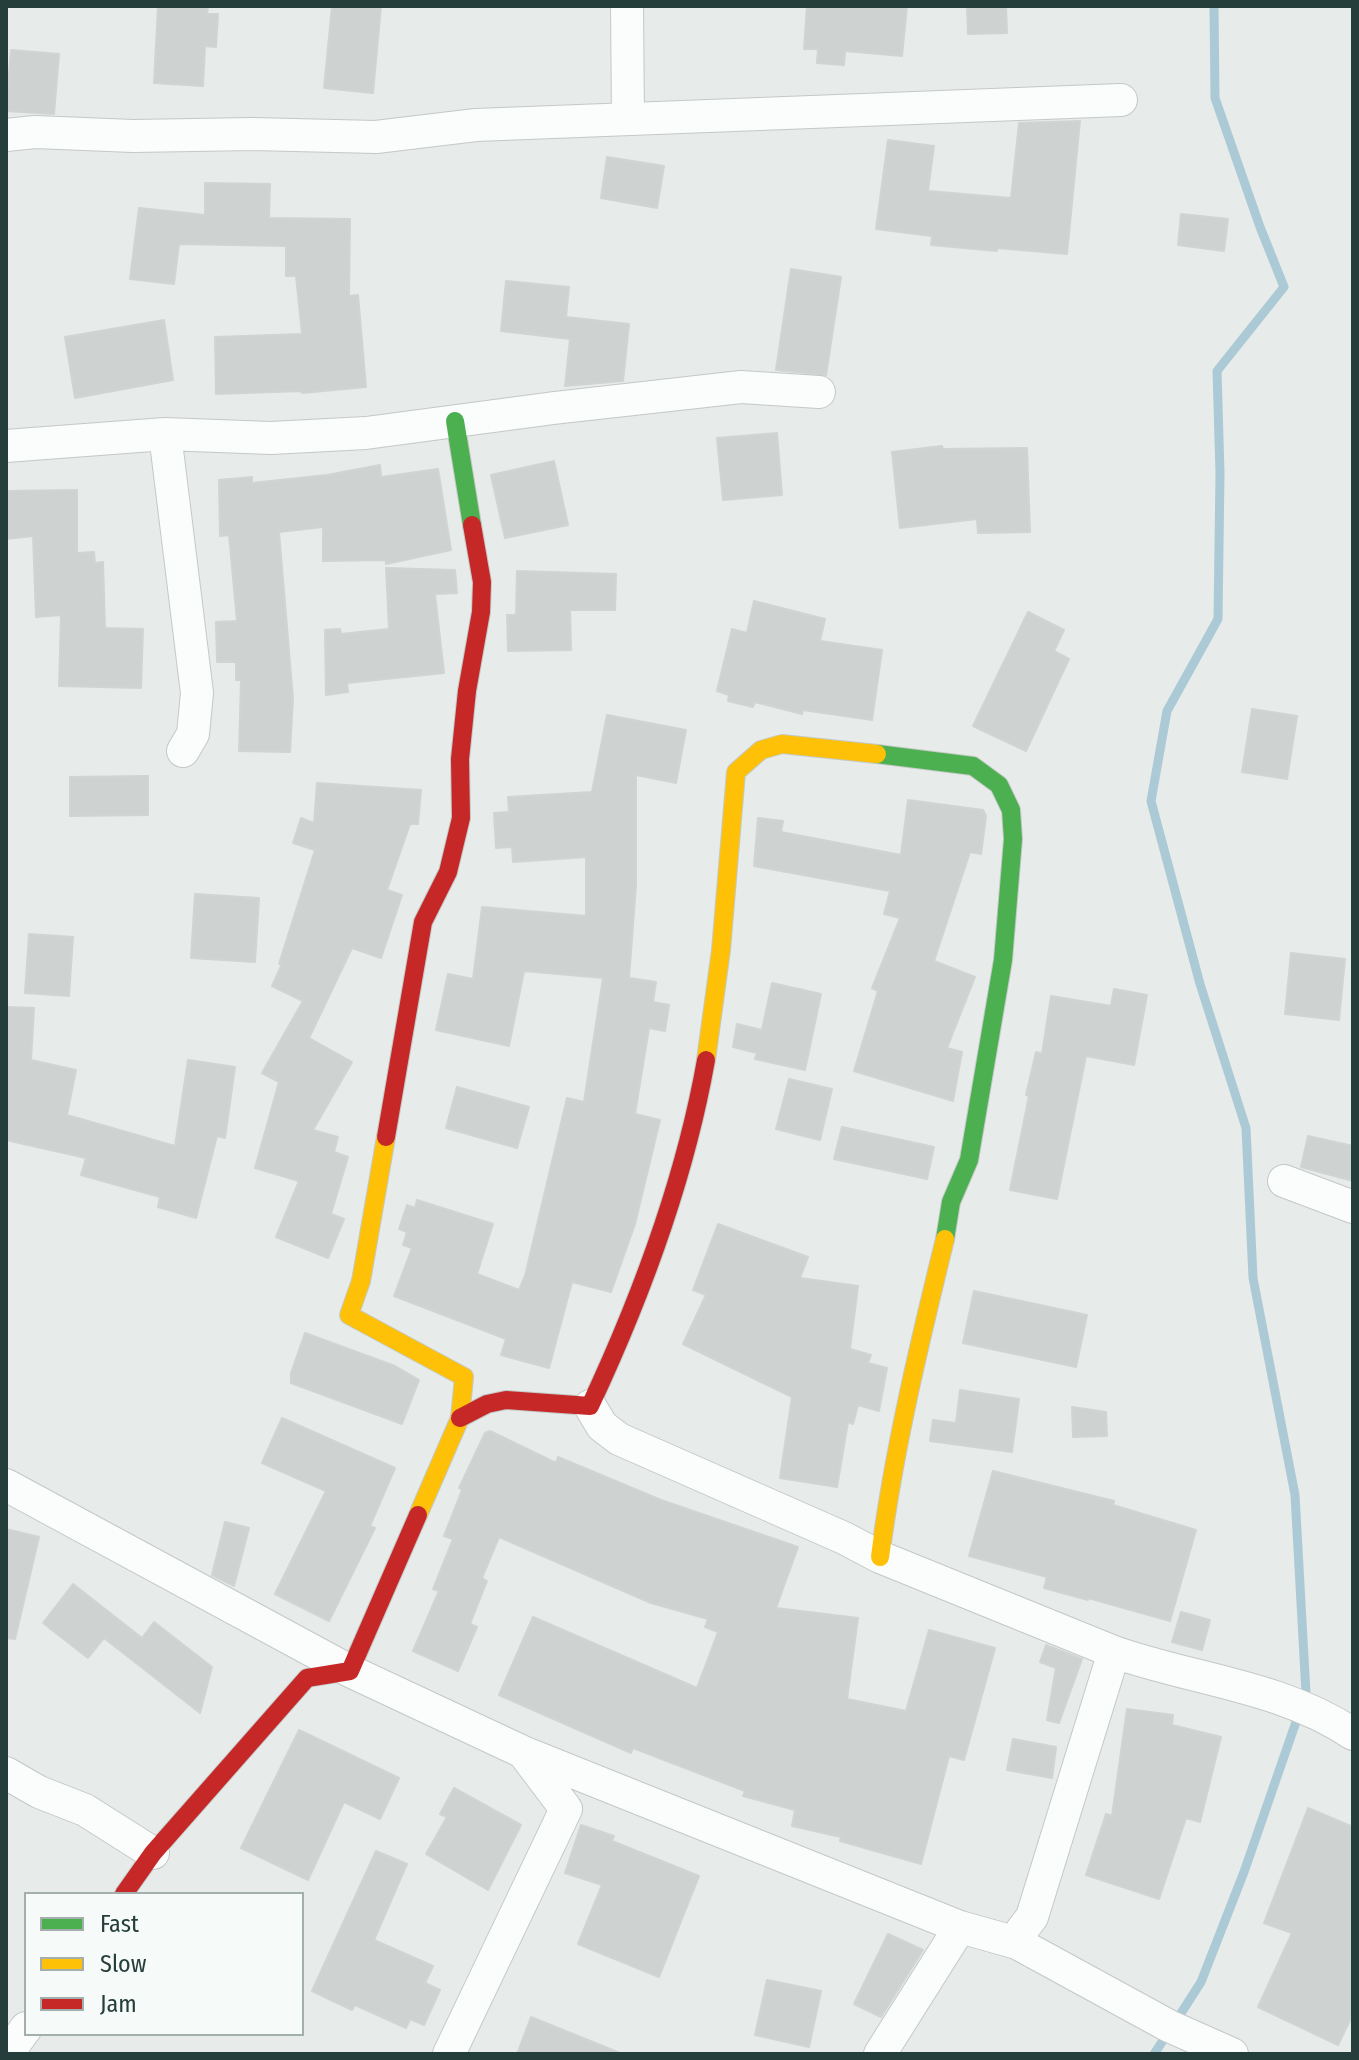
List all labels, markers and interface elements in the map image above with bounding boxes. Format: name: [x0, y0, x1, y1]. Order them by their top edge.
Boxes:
legend: [24, 1892, 304, 2036]
text: Fast: [100, 1910, 139, 1938]
text: Slow: [100, 1950, 146, 1978]
text: Jam: [100, 1990, 137, 2018]

